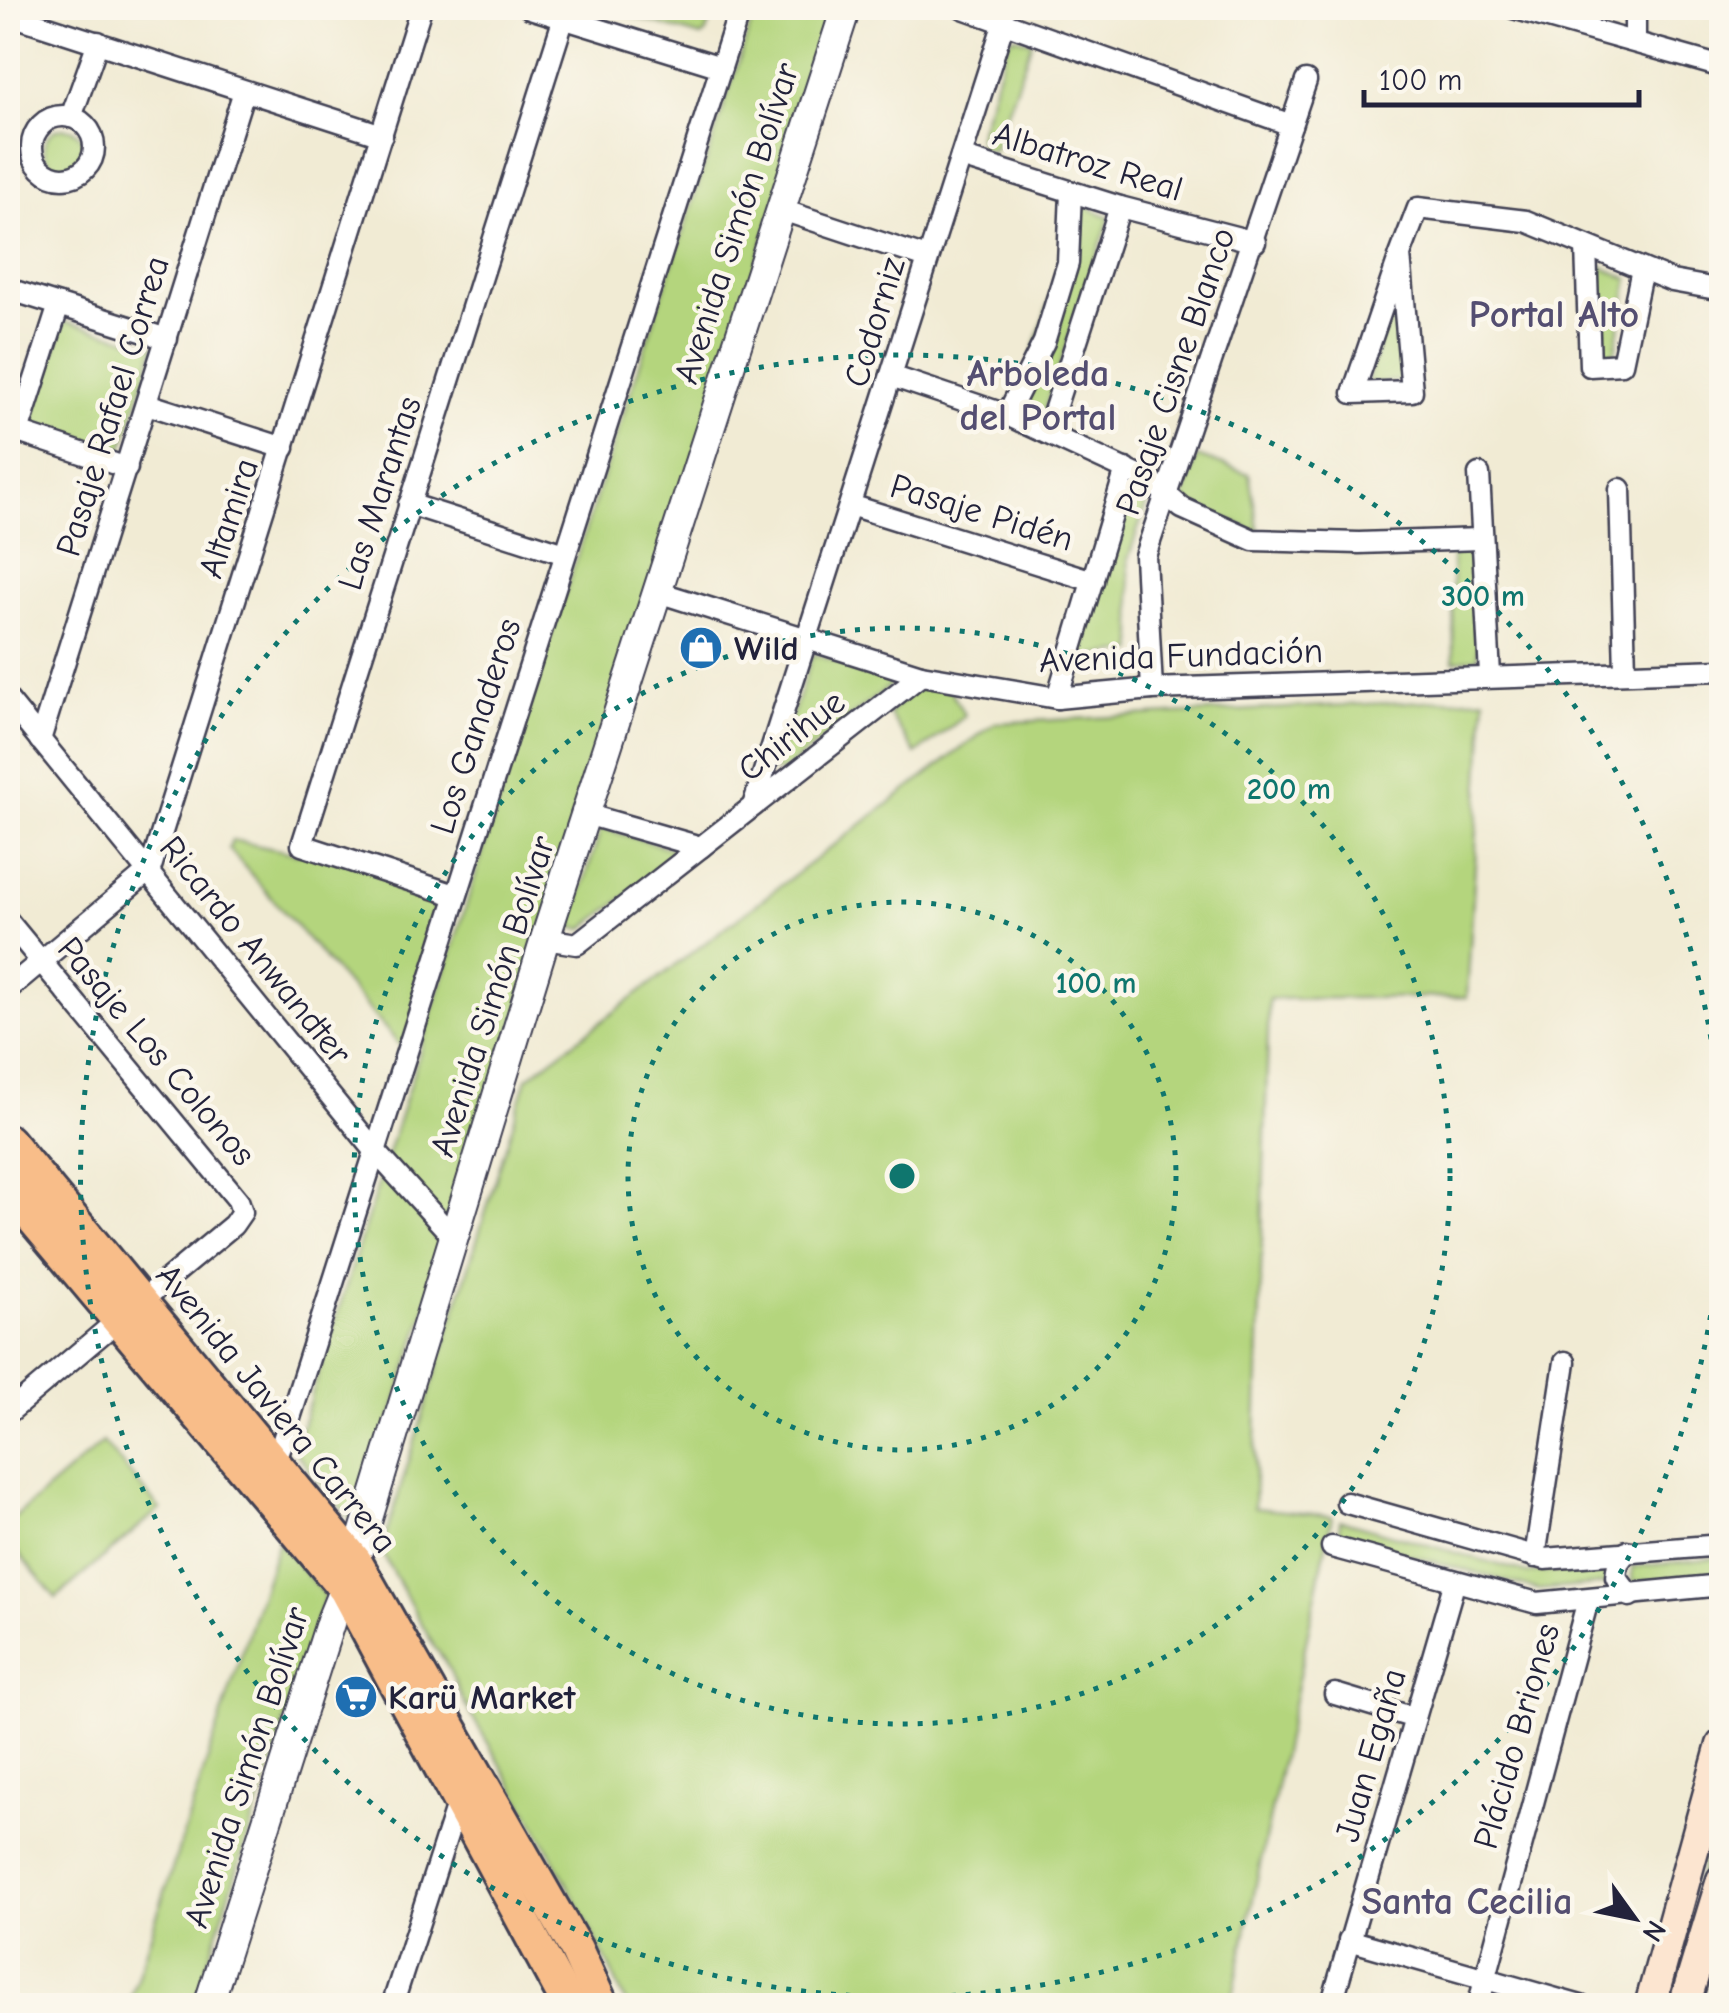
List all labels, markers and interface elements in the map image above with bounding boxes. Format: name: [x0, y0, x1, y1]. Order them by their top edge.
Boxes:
scale bar: [1364, 45, 1639, 107]
street label: Avenida Simón Bolívar: [665, 57, 808, 389]
text: 100 m: [1379, 63, 1462, 98]
street label: Albatroz Real: [988, 113, 1188, 210]
street label: Pasaje Cisne Blanco: [1107, 222, 1244, 520]
street label: Pasaje Rafael Correa: [47, 251, 178, 561]
street label: Codorniz: [835, 252, 914, 392]
district label: Portal Alto: [1469, 293, 1639, 337]
district label: Arboleda del Portal: [960, 352, 1116, 440]
street label: Las Marantas: [329, 391, 430, 595]
street label: Altamira: [190, 453, 267, 583]
street label: Pasaje Pidén: [885, 465, 1078, 560]
text: 300 m: [1441, 579, 1525, 614]
street label: Los Ganaderos: [421, 613, 530, 839]
shop icon: Wild: [678, 625, 724, 671]
place label: Wild: [734, 628, 799, 669]
street label: Avenida Fundación: [1038, 630, 1324, 681]
street label: Chirihue: [730, 681, 853, 790]
text: 200 m: [1247, 772, 1331, 807]
street label: Ricardo Anwandter: [151, 828, 360, 1073]
street label: Avenida Simón Bolívar: [421, 830, 564, 1162]
street label: Pasaje Los Colonos: [49, 929, 264, 1174]
text: 100 m: [1056, 966, 1136, 1001]
centre of rings: [884, 1158, 920, 1194]
street label: Avenida Javiera Carrera: [147, 1256, 406, 1561]
street label: Avenida Simón Bolívar: [175, 1601, 318, 1933]
street label: Plácido Briones: [1465, 1619, 1568, 1853]
street label: Juan Egaña: [1326, 1664, 1415, 1846]
supermarket icon: Karü Market: [333, 1674, 379, 1720]
place label: Karü Market: [388, 1677, 576, 1718]
north arrow: [1584, 1868, 1684, 1968]
district label: Santa Cecilia: [1361, 1880, 1573, 1924]
text: N: [1636, 1915, 1673, 1947]

